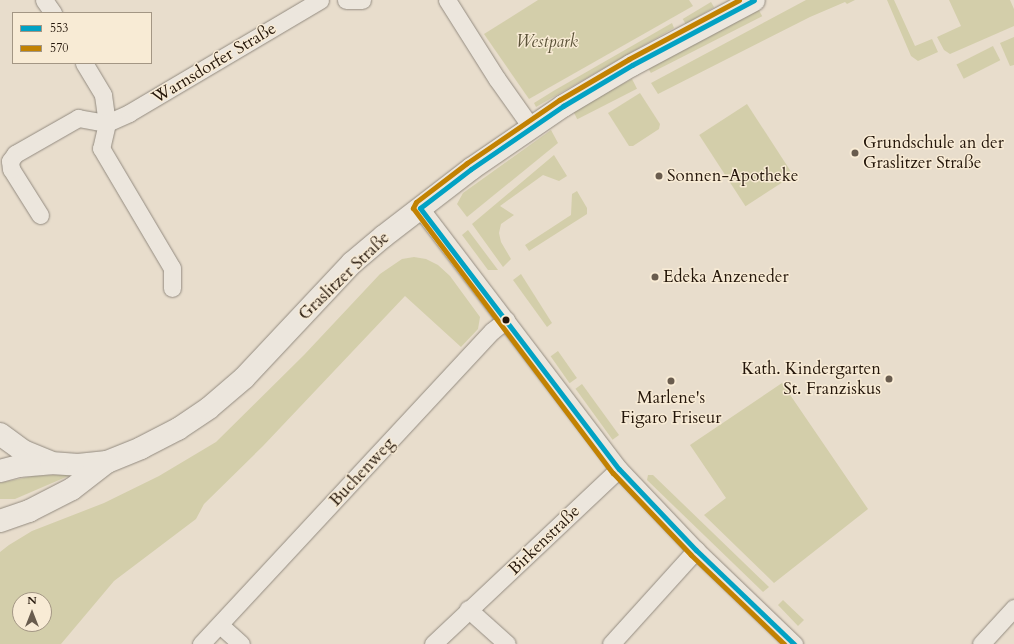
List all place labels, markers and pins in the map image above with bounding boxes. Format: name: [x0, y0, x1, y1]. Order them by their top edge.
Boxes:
place label: Grundschule an der Graslitzer Straße: [863, 133, 1004, 173]
marker: Grundschule an der Graslitzer Straße: [850, 148, 860, 158]
place label: Sonnen-Apotheke: [667, 166, 799, 186]
marker: Sonnen-Apotheke: [654, 171, 664, 181]
place label: Edeka Anzeneder: [663, 267, 789, 287]
marker: Edeka Anzeneder: [650, 272, 660, 282]
unlabelled marker: [501, 315, 511, 325]
place label: Kath. Kindergarten St. Franziskus: [742, 359, 881, 399]
marker: Kath. Kindergarten St. Franziskus: [884, 374, 894, 384]
marker: Marlene's Figaro Friseur: [666, 376, 676, 386]
place label: Marlene's Figaro Friseur: [621, 388, 721, 428]

